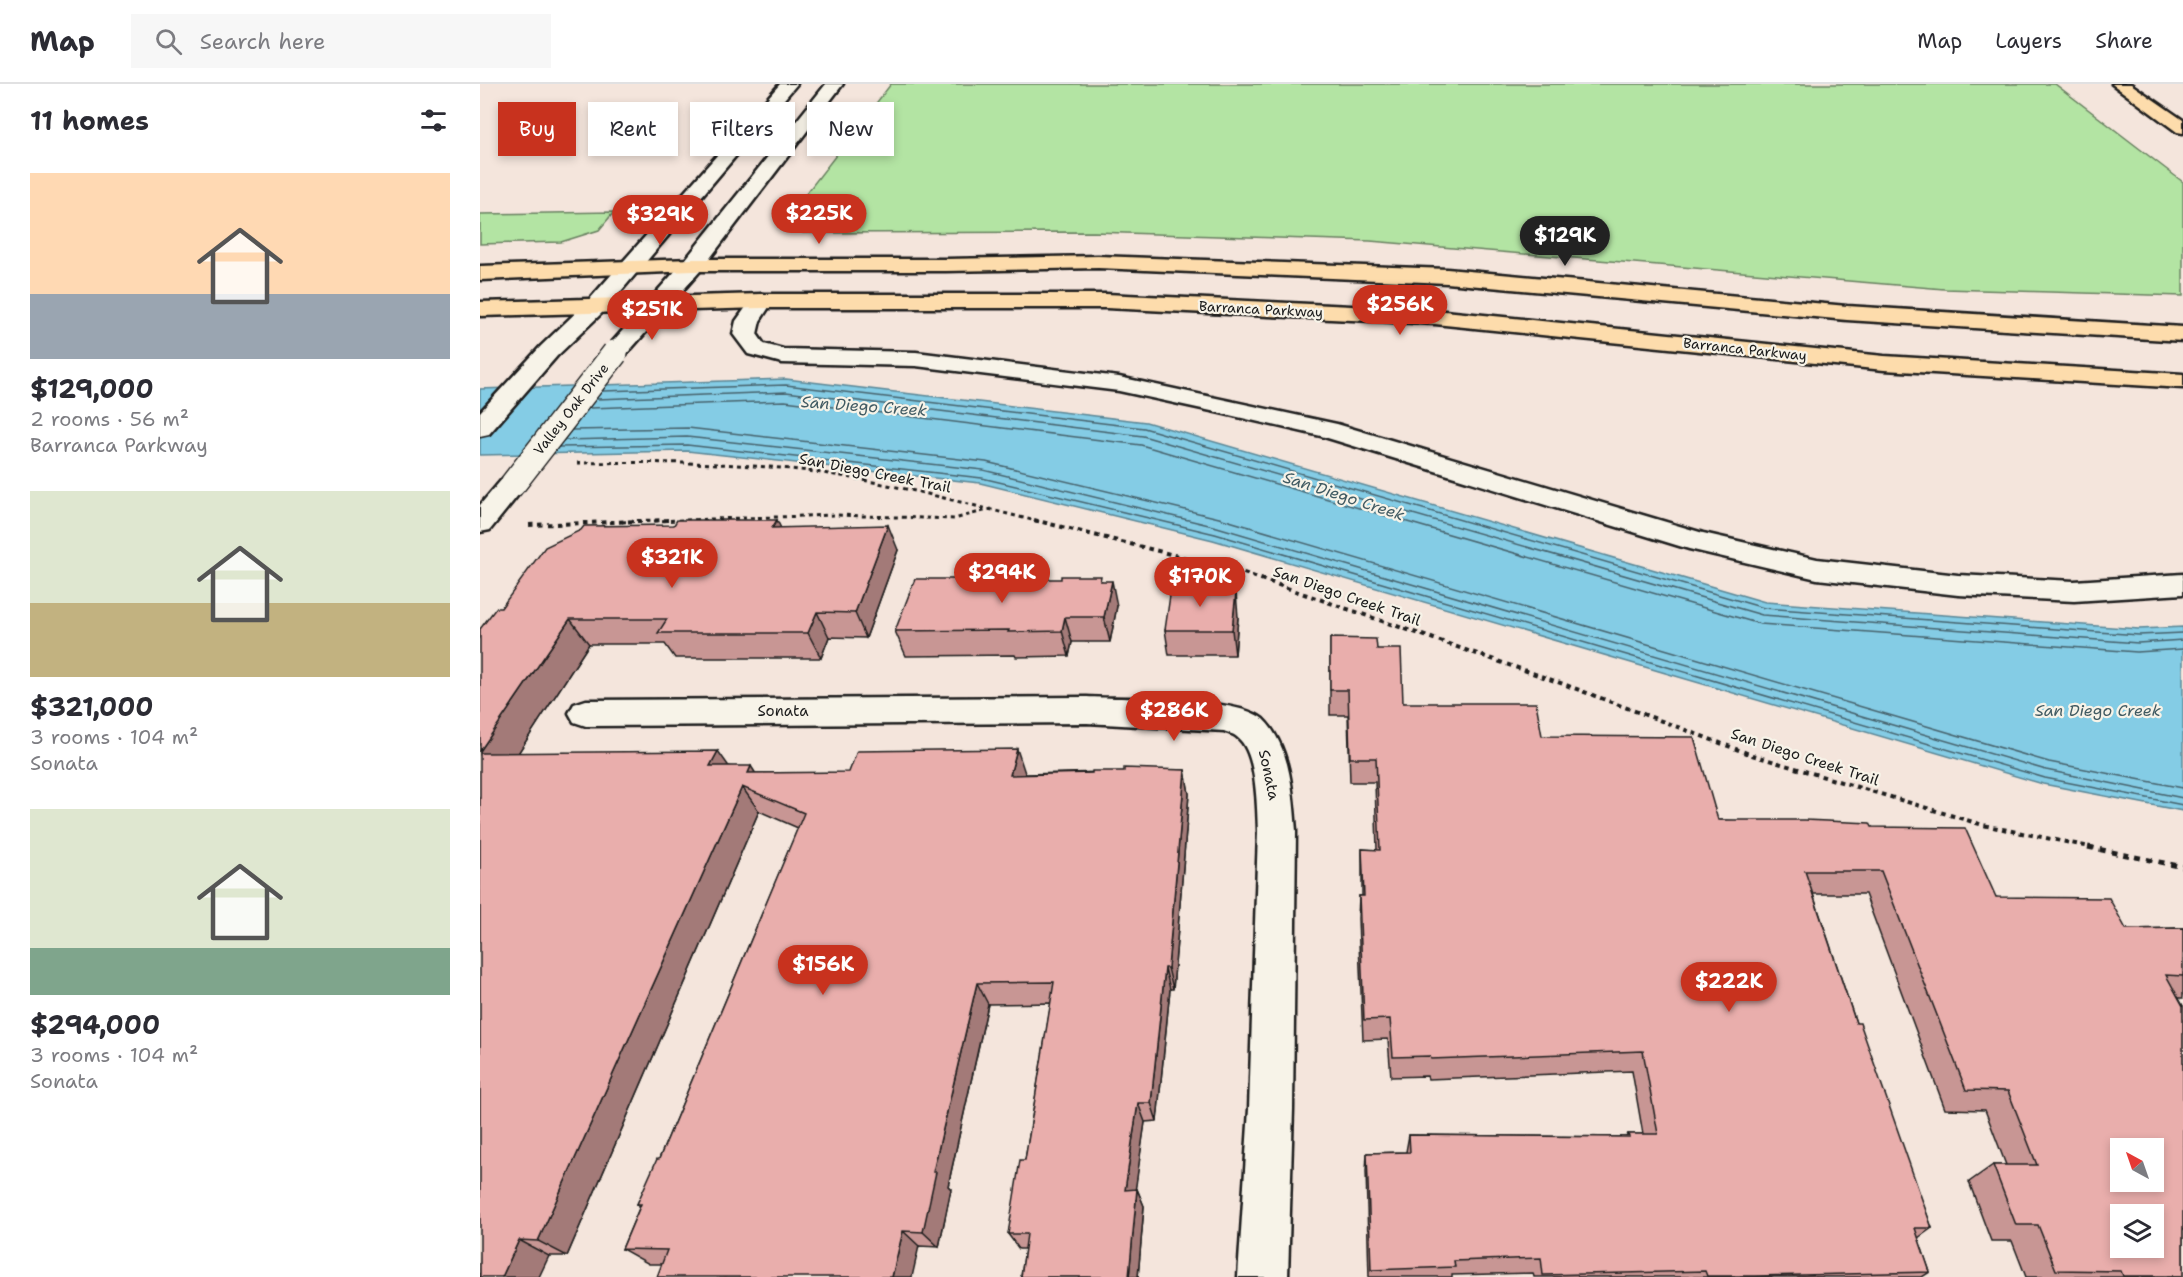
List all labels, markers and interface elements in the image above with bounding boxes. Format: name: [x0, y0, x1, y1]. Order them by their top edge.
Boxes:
search box: [131, 14, 551, 68]
text: Map: [30, 22, 95, 60]
icon: search: [152, 25, 185, 58]
text: Search here: [200, 27, 325, 56]
text: Map: [1917, 27, 1962, 55]
text: Layers: [1995, 27, 2062, 55]
text: Share: [2095, 27, 2153, 55]
chip: Buy: [498, 102, 576, 156]
chip: Rent: [588, 102, 678, 156]
chip: Filters: [690, 102, 795, 156]
chip: New: [807, 102, 894, 156]
text: 11 homes: [30, 103, 149, 138]
icon: filters: [417, 104, 450, 137]
pin: $225K: [777, 194, 861, 245]
pin: $329K: [618, 195, 702, 246]
text: $225K: [785, 200, 853, 226]
text: $329K: [626, 201, 694, 227]
icon: home: [186, 212, 294, 320]
pin: $129K: [1523, 216, 1607, 267]
text: $129K: [1534, 222, 1596, 248]
pin: $256K: [1358, 285, 1442, 336]
pin: $251K: [610, 290, 694, 341]
text: $256K: [1366, 291, 1434, 317]
text: $251K: [621, 296, 683, 322]
street label: Barranca Parkway: [1198, 297, 1324, 321]
street label: Barranca Parkway: [1682, 334, 1808, 364]
street label: Valley Oak Drive: [530, 359, 613, 459]
text: $129,000: [30, 371, 154, 406]
water label: San Diego Creek: [800, 391, 928, 421]
text: 2 rooms · 56 m²: [30, 406, 189, 432]
text: Barranca Parkway: [30, 432, 208, 458]
street label: San Diego Creek Trail: [797, 448, 953, 498]
water label: San Diego Creek: [1281, 467, 1407, 525]
icon: home: [186, 530, 294, 638]
pin: $321K: [630, 538, 714, 589]
text: $321K: [641, 544, 703, 570]
pin: $294K: [960, 553, 1044, 604]
pin: $170K: [1158, 557, 1242, 608]
text: $294K: [968, 559, 1036, 585]
street label: San Diego Creek Trail: [1271, 561, 1424, 631]
text: $170K: [1168, 563, 1232, 589]
text: $321,000: [30, 689, 154, 724]
pin: $286K: [1132, 691, 1216, 742]
text: $286K: [1140, 697, 1208, 723]
water label: San Diego Creek: [2035, 700, 2161, 721]
street label: Sonata: [758, 701, 809, 721]
text: 3 rooms · 104 m²: [30, 724, 198, 750]
street label: San Diego Creek Trail: [1728, 724, 1882, 791]
street label: Sonata: [1254, 748, 1284, 803]
text: Sonata: [30, 750, 98, 776]
icon: home: [186, 848, 294, 956]
pin: $156K: [781, 945, 865, 996]
text: $156K: [792, 951, 854, 977]
pin: $222K: [1687, 962, 1771, 1013]
text: $222K: [1695, 968, 1763, 994]
text: $294,000: [30, 1007, 160, 1042]
text: 3 rooms · 104 m²: [30, 1042, 198, 1068]
text: Sonata: [30, 1068, 98, 1094]
north arrow: [2110, 1138, 2164, 1192]
map controls: [2110, 1138, 2164, 1258]
button: layers: [2110, 1204, 2164, 1258]

